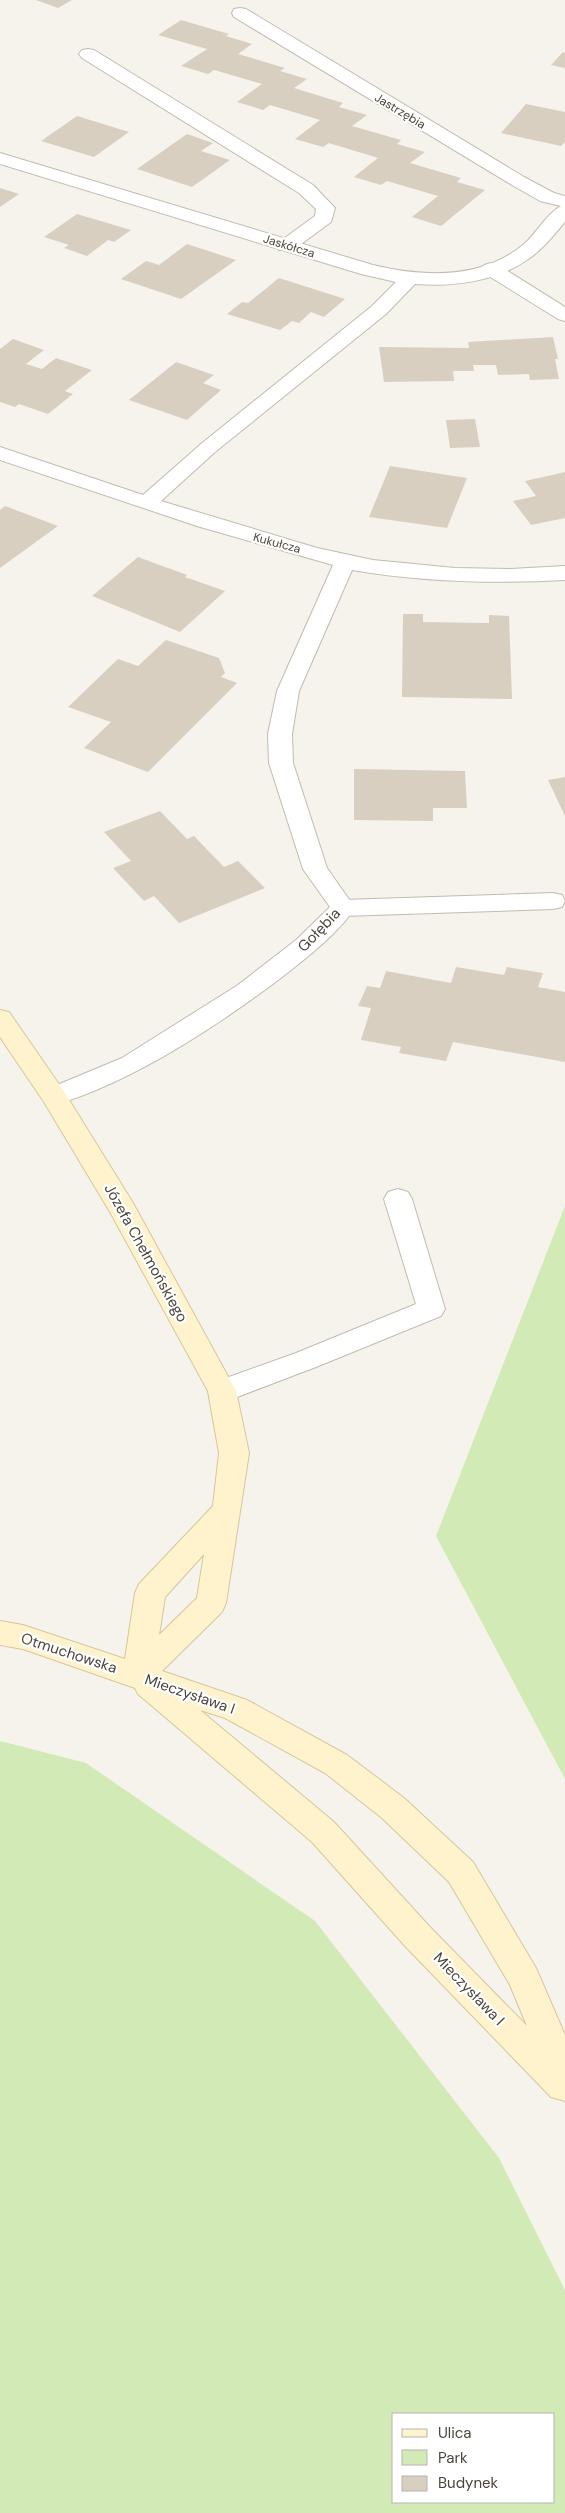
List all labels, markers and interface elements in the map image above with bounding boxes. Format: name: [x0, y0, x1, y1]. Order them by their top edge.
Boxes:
street label: Jastrzębia: [372, 90, 428, 132]
street label: Jaskółcza: [261, 231, 317, 261]
street label: Kukułcza: [251, 529, 303, 557]
street label: Gołębia: [293, 904, 345, 956]
street label: Józefa Chełmońskiego: [100, 1180, 192, 1326]
street label: Otmuchowska: [18, 1628, 120, 1678]
street label: Mieczysława I: [142, 1669, 238, 1719]
street label: Mieczysława I: [429, 1948, 509, 2030]
legend: [392, 2413, 555, 2503]
text: Ulica: [438, 2423, 472, 2443]
text: Park: [438, 2448, 468, 2468]
text: Budynek: [438, 2473, 499, 2493]

